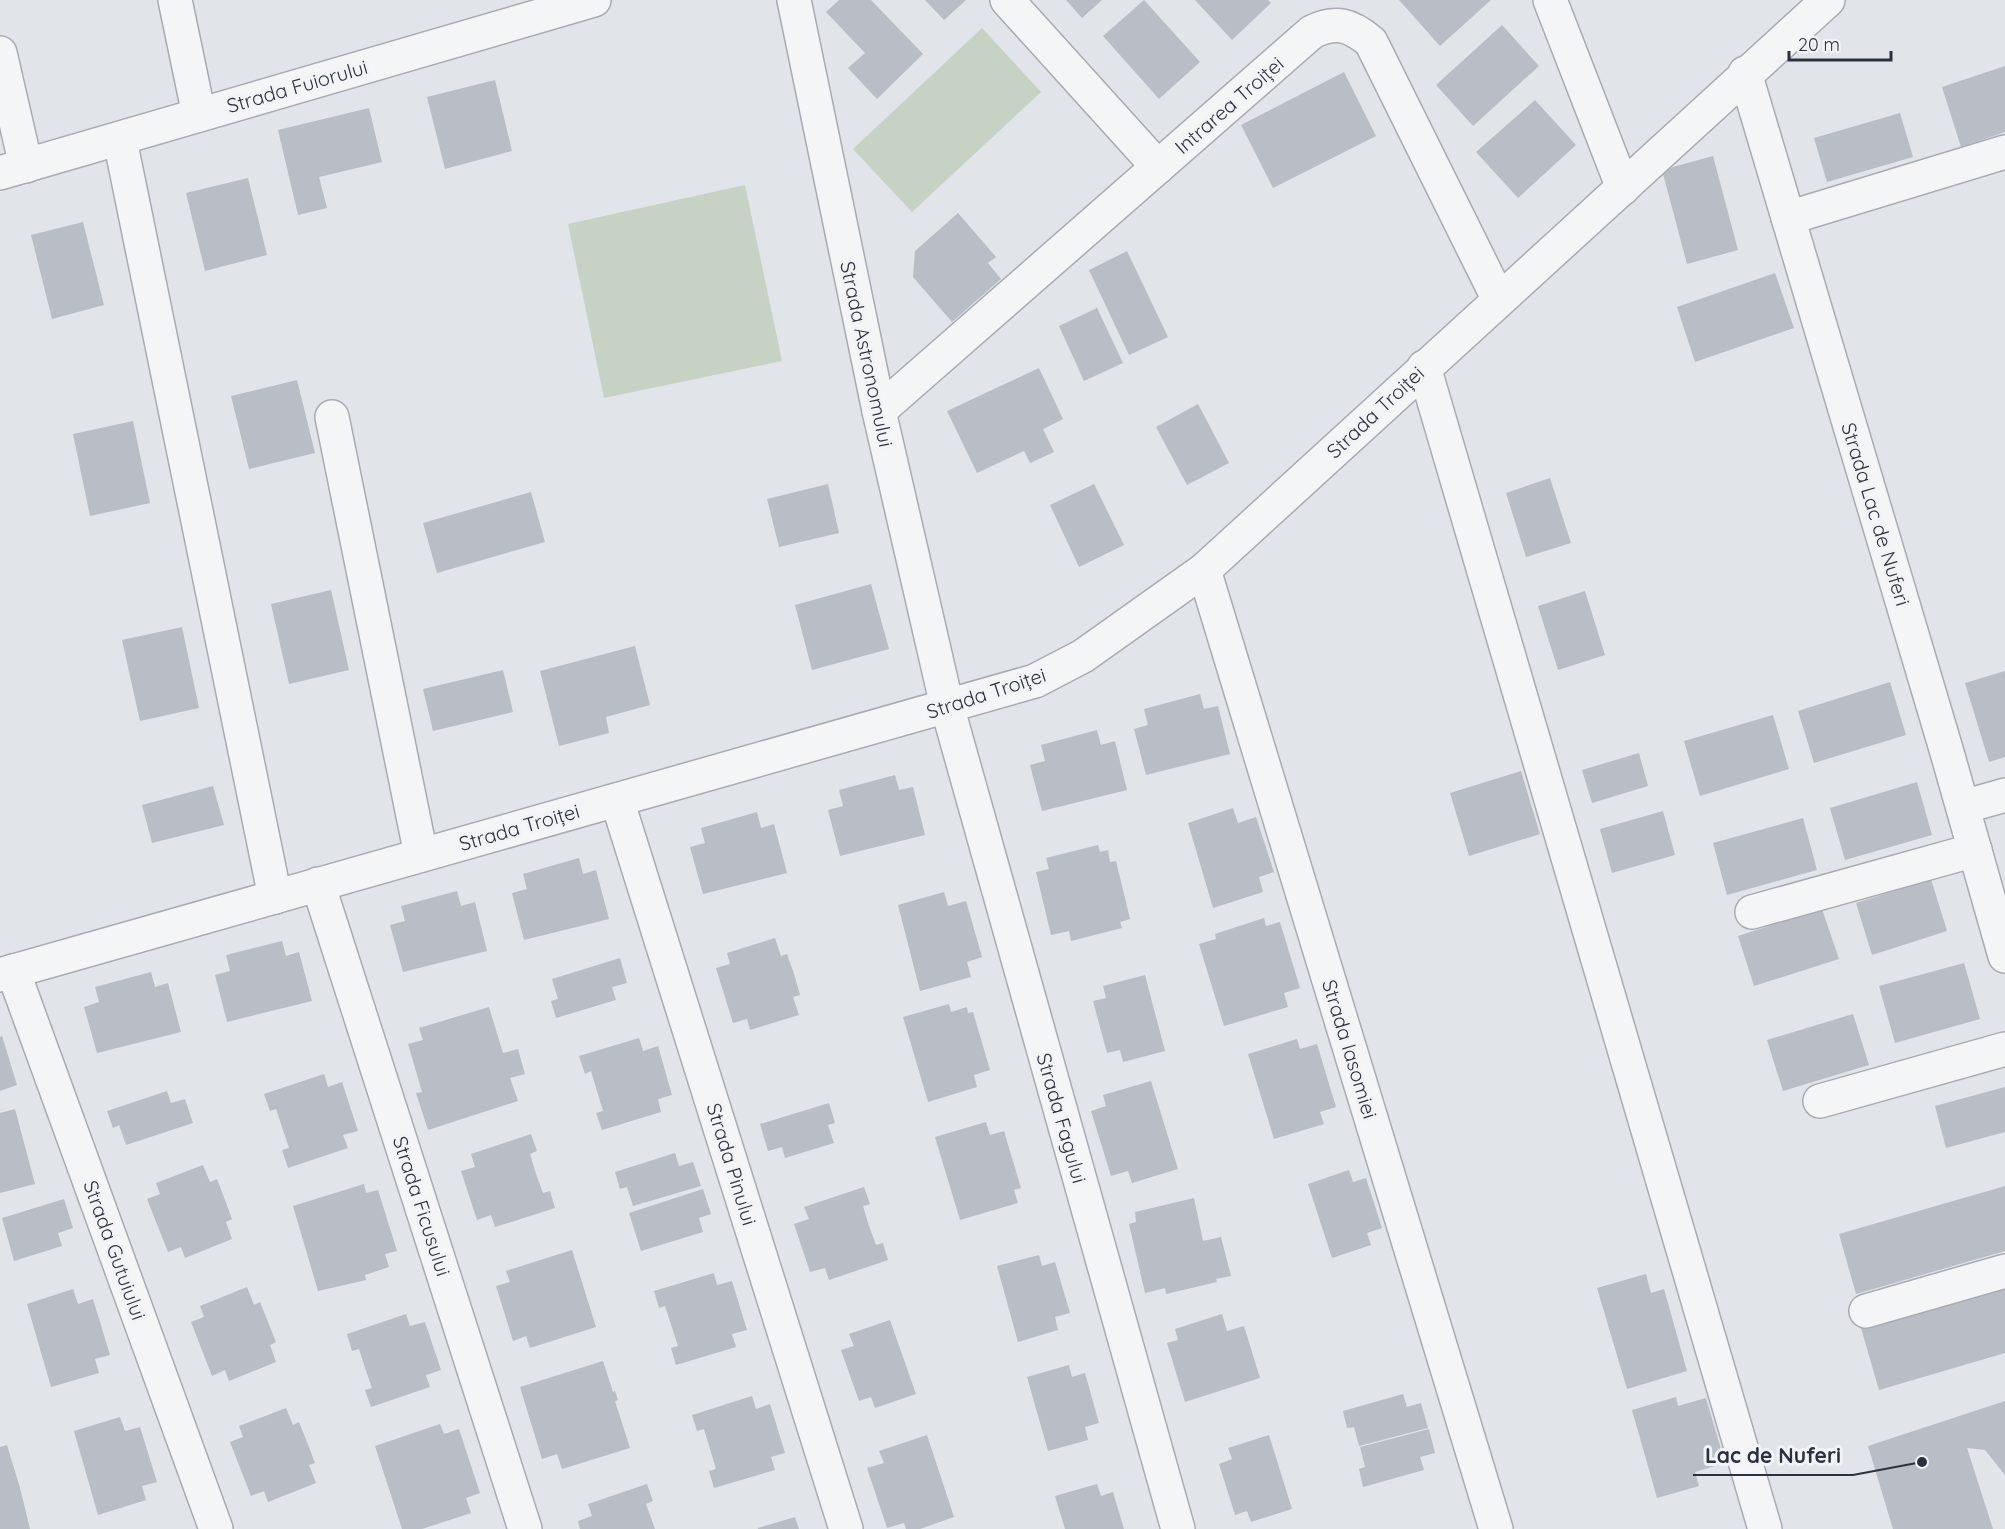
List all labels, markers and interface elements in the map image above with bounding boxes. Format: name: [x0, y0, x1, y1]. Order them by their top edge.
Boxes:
scale bar: [1789, 24, 1891, 62]
text: 20 m: [1798, 33, 1840, 56]
street label: Intrarea Troiței: [1169, 51, 1289, 159]
street label: Strada Fuiorului: [224, 54, 370, 118]
street label: Strada Astronomului: [835, 259, 899, 449]
street label: Strada Troiței: [1321, 361, 1429, 463]
street label: Strada Lac de Nuferi: [1836, 419, 1916, 609]
street label: Strada Troiței: [923, 662, 1049, 724]
street label: Strada Troiței: [456, 798, 582, 856]
street label: Strada Iasomiei: [1317, 976, 1383, 1122]
street label: Strada Fagului: [1031, 1050, 1093, 1186]
street label: Strada Pinului: [702, 1100, 762, 1228]
street label: Strada Ficusului: [388, 1133, 456, 1279]
street label: Strada Gutuiului: [78, 1177, 152, 1323]
callout: Lac de Nuferi: [1693, 1436, 1853, 1475]
text: Lac de Nuferi: [1705, 1442, 1841, 1468]

